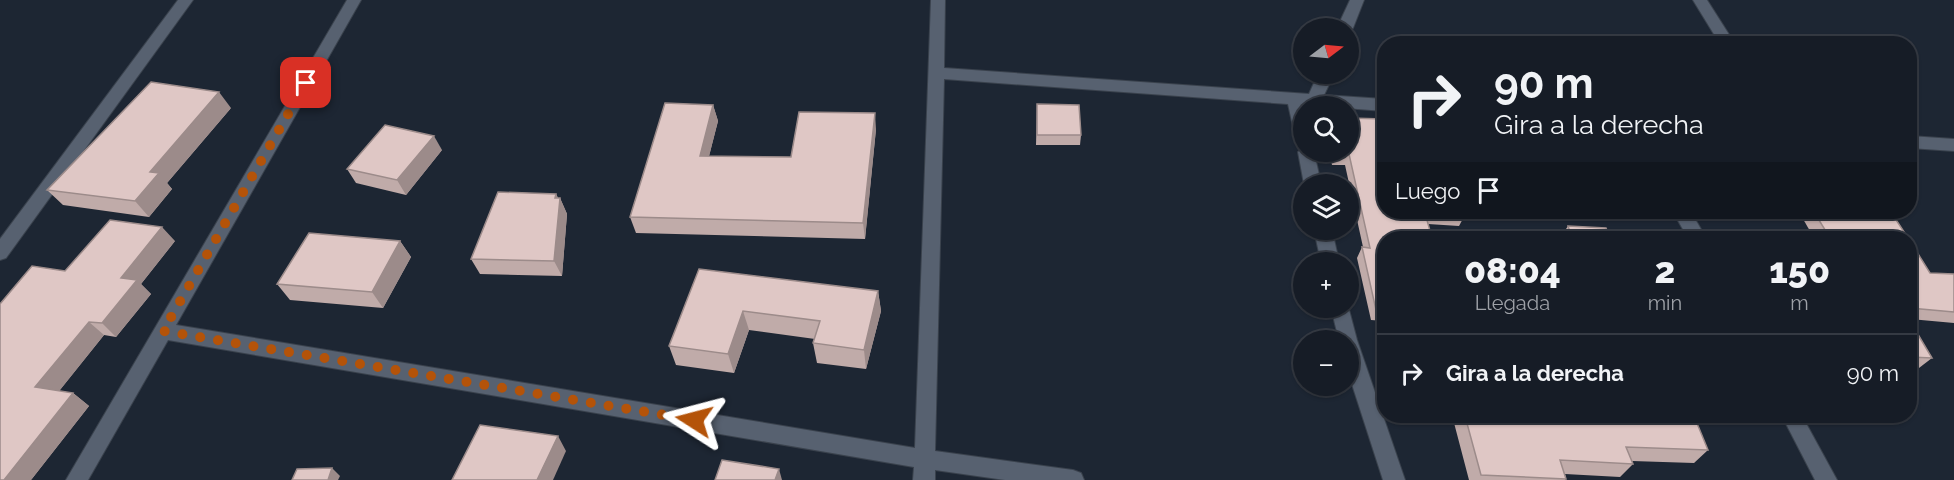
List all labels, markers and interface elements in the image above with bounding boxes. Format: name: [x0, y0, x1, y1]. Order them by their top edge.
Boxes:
north arrow: [1293, 18, 1359, 84]
map controls: [1293, 18, 1359, 396]
pin: [280, 57, 331, 108]
text: 90 m: [1494, 59, 1594, 108]
icon: right: [1395, 60, 1473, 138]
icon: arrive: [289, 66, 322, 99]
button: search: [1293, 96, 1359, 162]
text: Gira a la derecha: [1494, 109, 1704, 140]
button: layers: [1293, 174, 1359, 240]
icon: arrive: [1472, 174, 1505, 207]
text: Luego: [1395, 178, 1460, 204]
text: 08:04: [1464, 249, 1561, 291]
text: 2: [1654, 249, 1675, 291]
text: 150: [1769, 249, 1830, 291]
button: +: [1293, 252, 1359, 318]
text: Llegada: [1475, 291, 1550, 315]
text: min: [1648, 291, 1682, 315]
text: m: [1790, 291, 1809, 315]
button: −: [1293, 330, 1359, 396]
icon: right: [1395, 357, 1428, 390]
text: Gira a la derecha: [1446, 360, 1624, 386]
text: 90 m: [1847, 360, 1899, 386]
position arrow: [662, 388, 726, 452]

